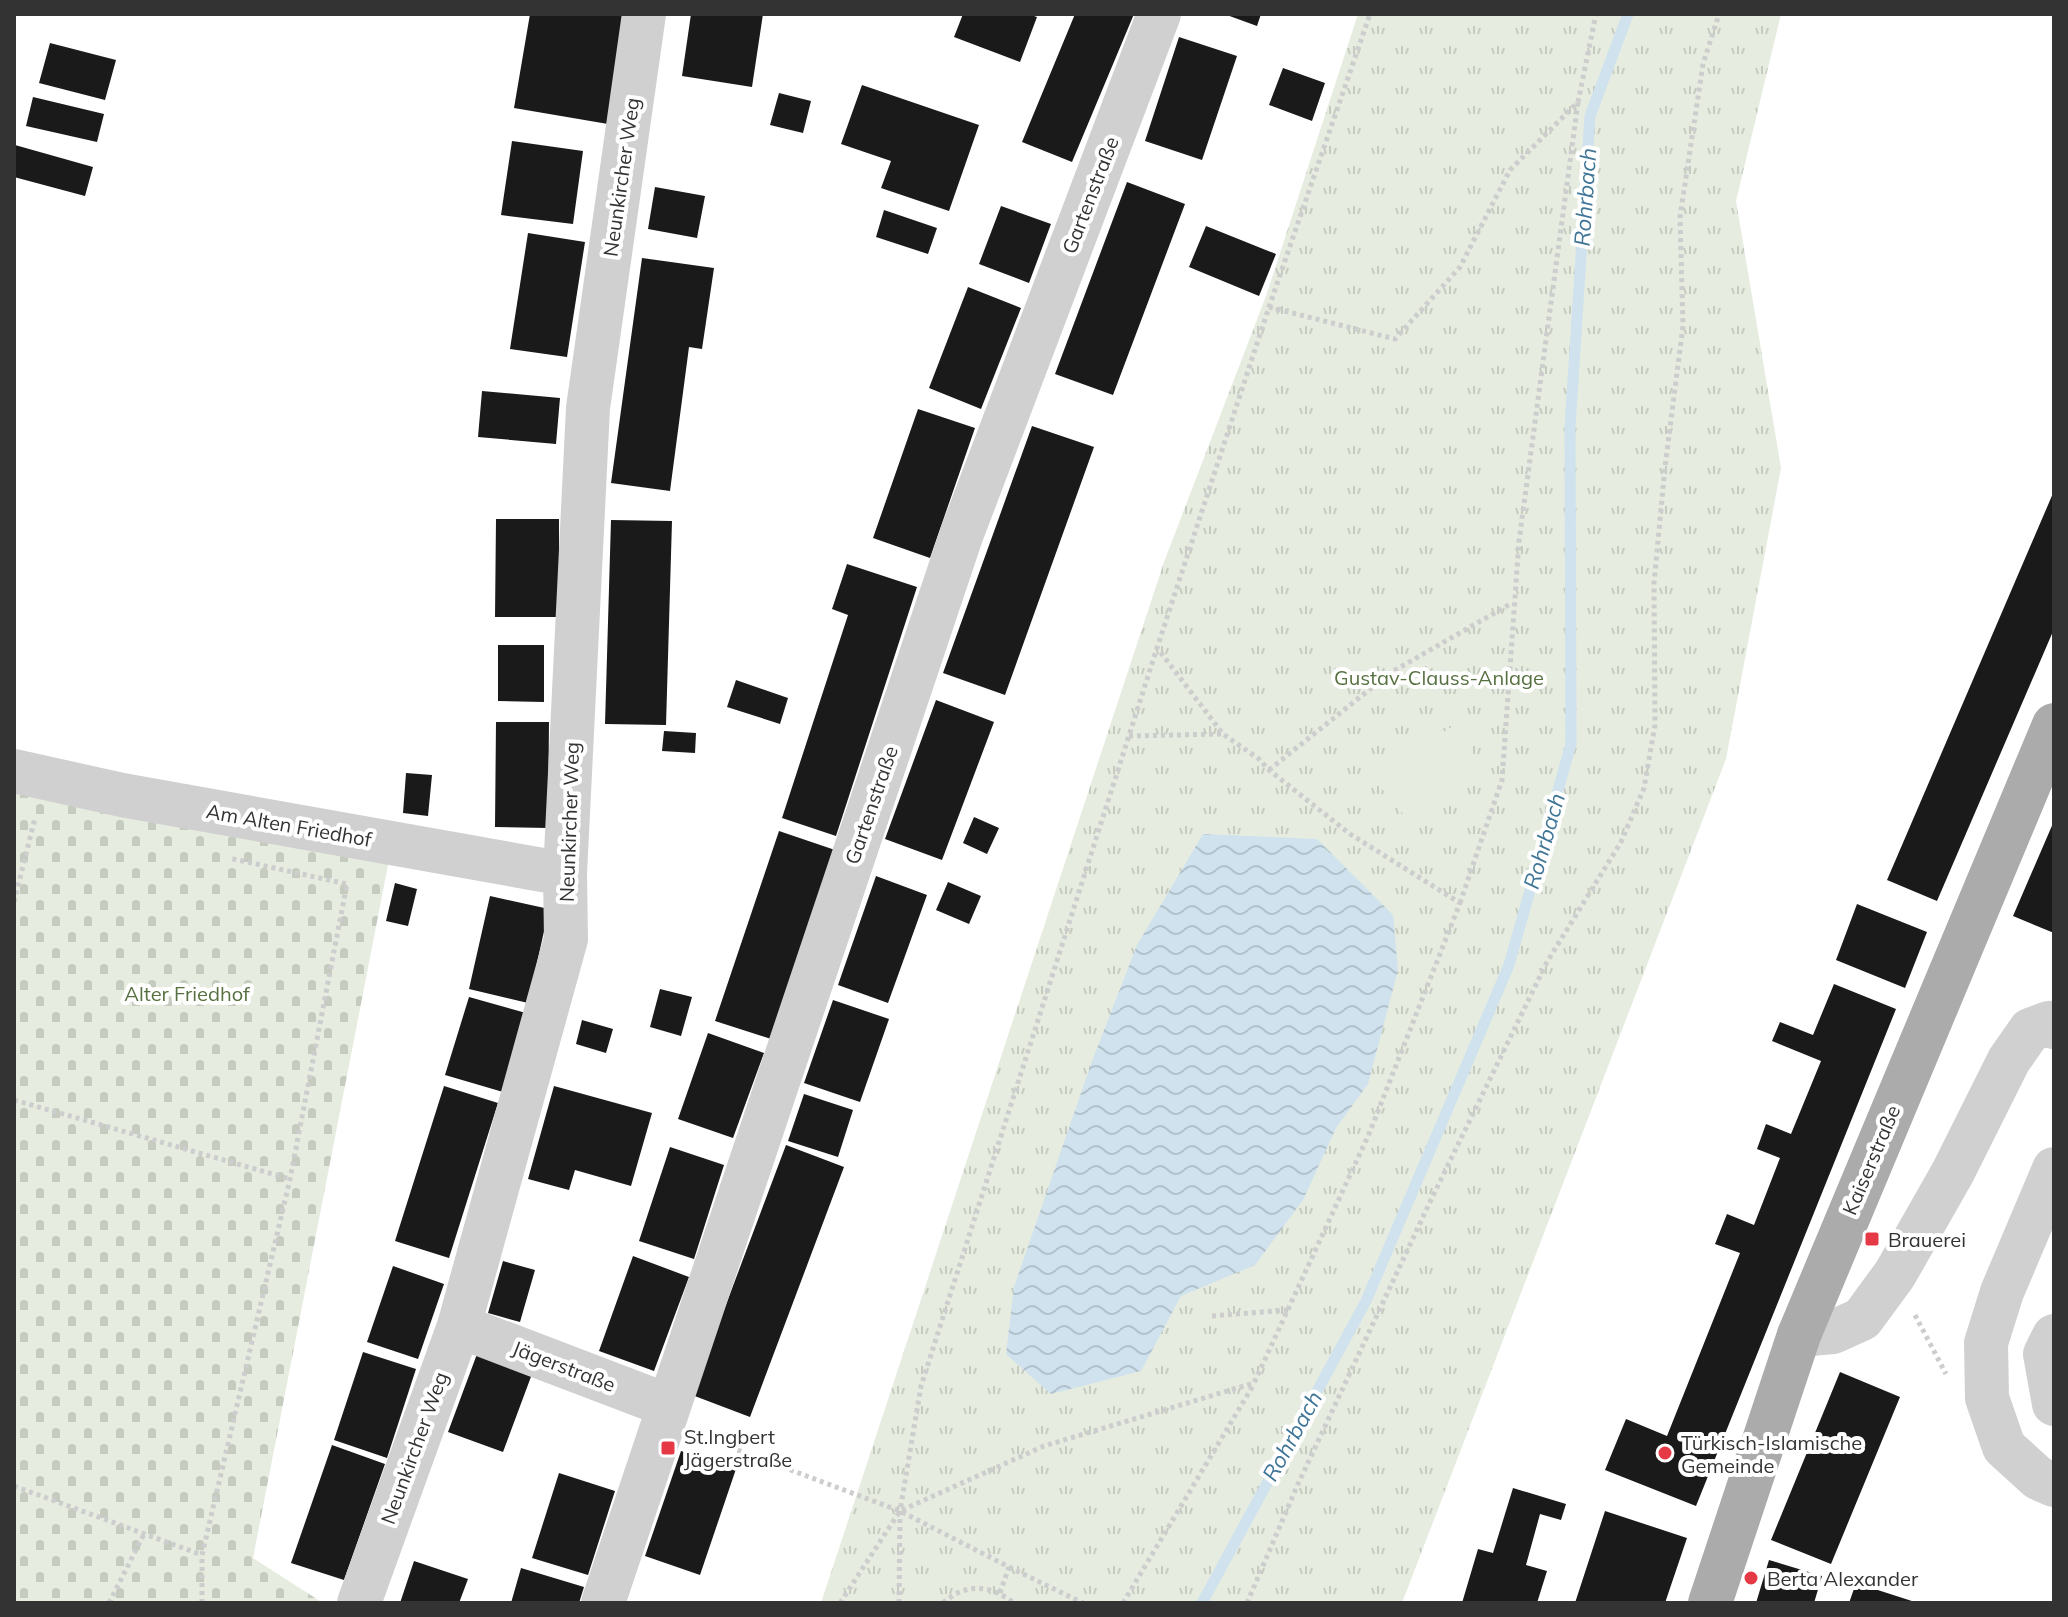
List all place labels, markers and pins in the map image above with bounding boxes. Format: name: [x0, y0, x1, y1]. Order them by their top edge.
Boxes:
place label: Brauerei: [1888, 1227, 1966, 1252]
marker: Brauerei: [1863, 1230, 1881, 1248]
place label: St.Ingbert Jägerstraße: [684, 1424, 792, 1472]
place label: Türkisch-Islamische Gemeinde: [1681, 1430, 1862, 1478]
marker: St.Ingbert Jägerstraße: [659, 1439, 677, 1457]
marker: Türkisch-Islamische Gemeinde: [1656, 1444, 1674, 1462]
place label: Berta Alexander: [1767, 1566, 1919, 1591]
marker: Berta Alexander: [1742, 1569, 1760, 1587]

